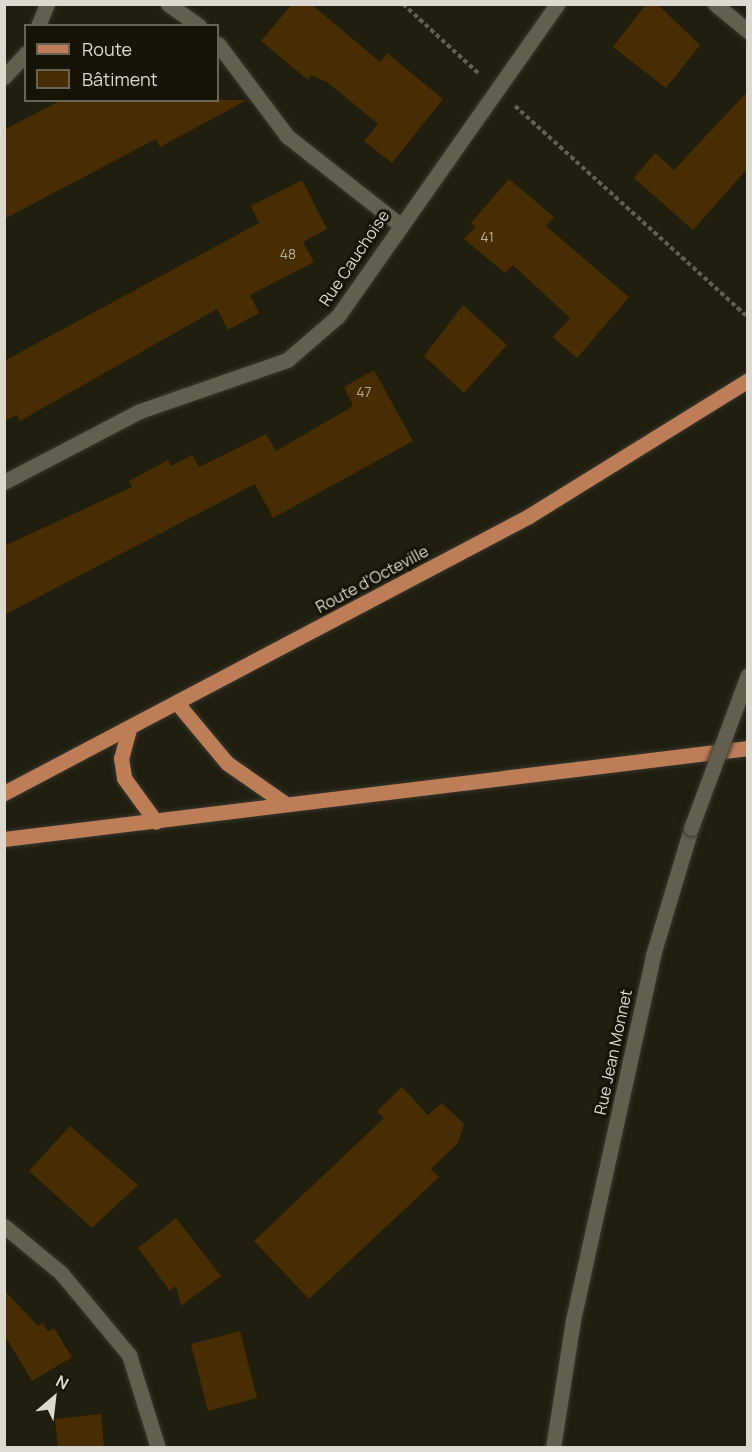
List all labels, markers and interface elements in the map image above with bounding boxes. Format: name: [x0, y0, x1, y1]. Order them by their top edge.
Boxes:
legend: [24, 24, 219, 102]
text: Route: [82, 37, 132, 61]
text: Bâtiment: [82, 67, 158, 91]
street label: Rue Cauchoise: [315, 206, 393, 310]
house number: 41: [480, 229, 494, 245]
house number: 48: [280, 246, 296, 262]
house number: 47: [356, 384, 372, 400]
street label: Route d'Octeville: [312, 541, 432, 617]
street label: Rue Jean Monnet: [590, 987, 636, 1117]
north arrow: [24, 1368, 84, 1428]
text: N: [52, 1370, 73, 1395]

